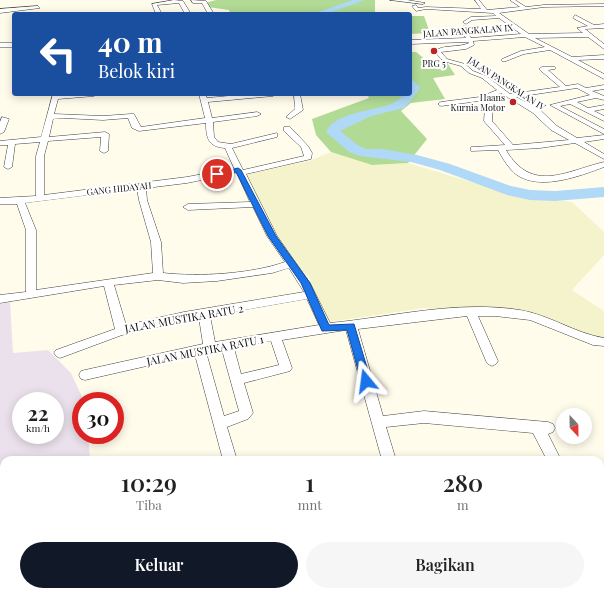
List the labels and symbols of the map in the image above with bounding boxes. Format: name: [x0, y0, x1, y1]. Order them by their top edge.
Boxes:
street label: JALAN PANGKALAN IX: [422, 21, 514, 39]
marker: PRG 5: [429, 46, 439, 56]
street label: JALAN PANGKALAN IV: [465, 53, 548, 113]
place label: PRG 5: [422, 57, 446, 69]
place label: Haans Kurnia Motor: [451, 91, 505, 113]
marker: Haans Kurnia Motor: [508, 97, 518, 107]
pin: [200, 157, 234, 191]
street label: GANG HIDAYAH: [86, 179, 152, 197]
street label: JALAN MUSTIKA RATU 2: [123, 300, 244, 336]
street label: JALAN MUSTIKA RATU 1: [144, 331, 265, 369]
position arrow: [345, 360, 387, 402]
speed limit sign: 30: [72, 392, 124, 444]
north arrow: [556, 408, 592, 444]

